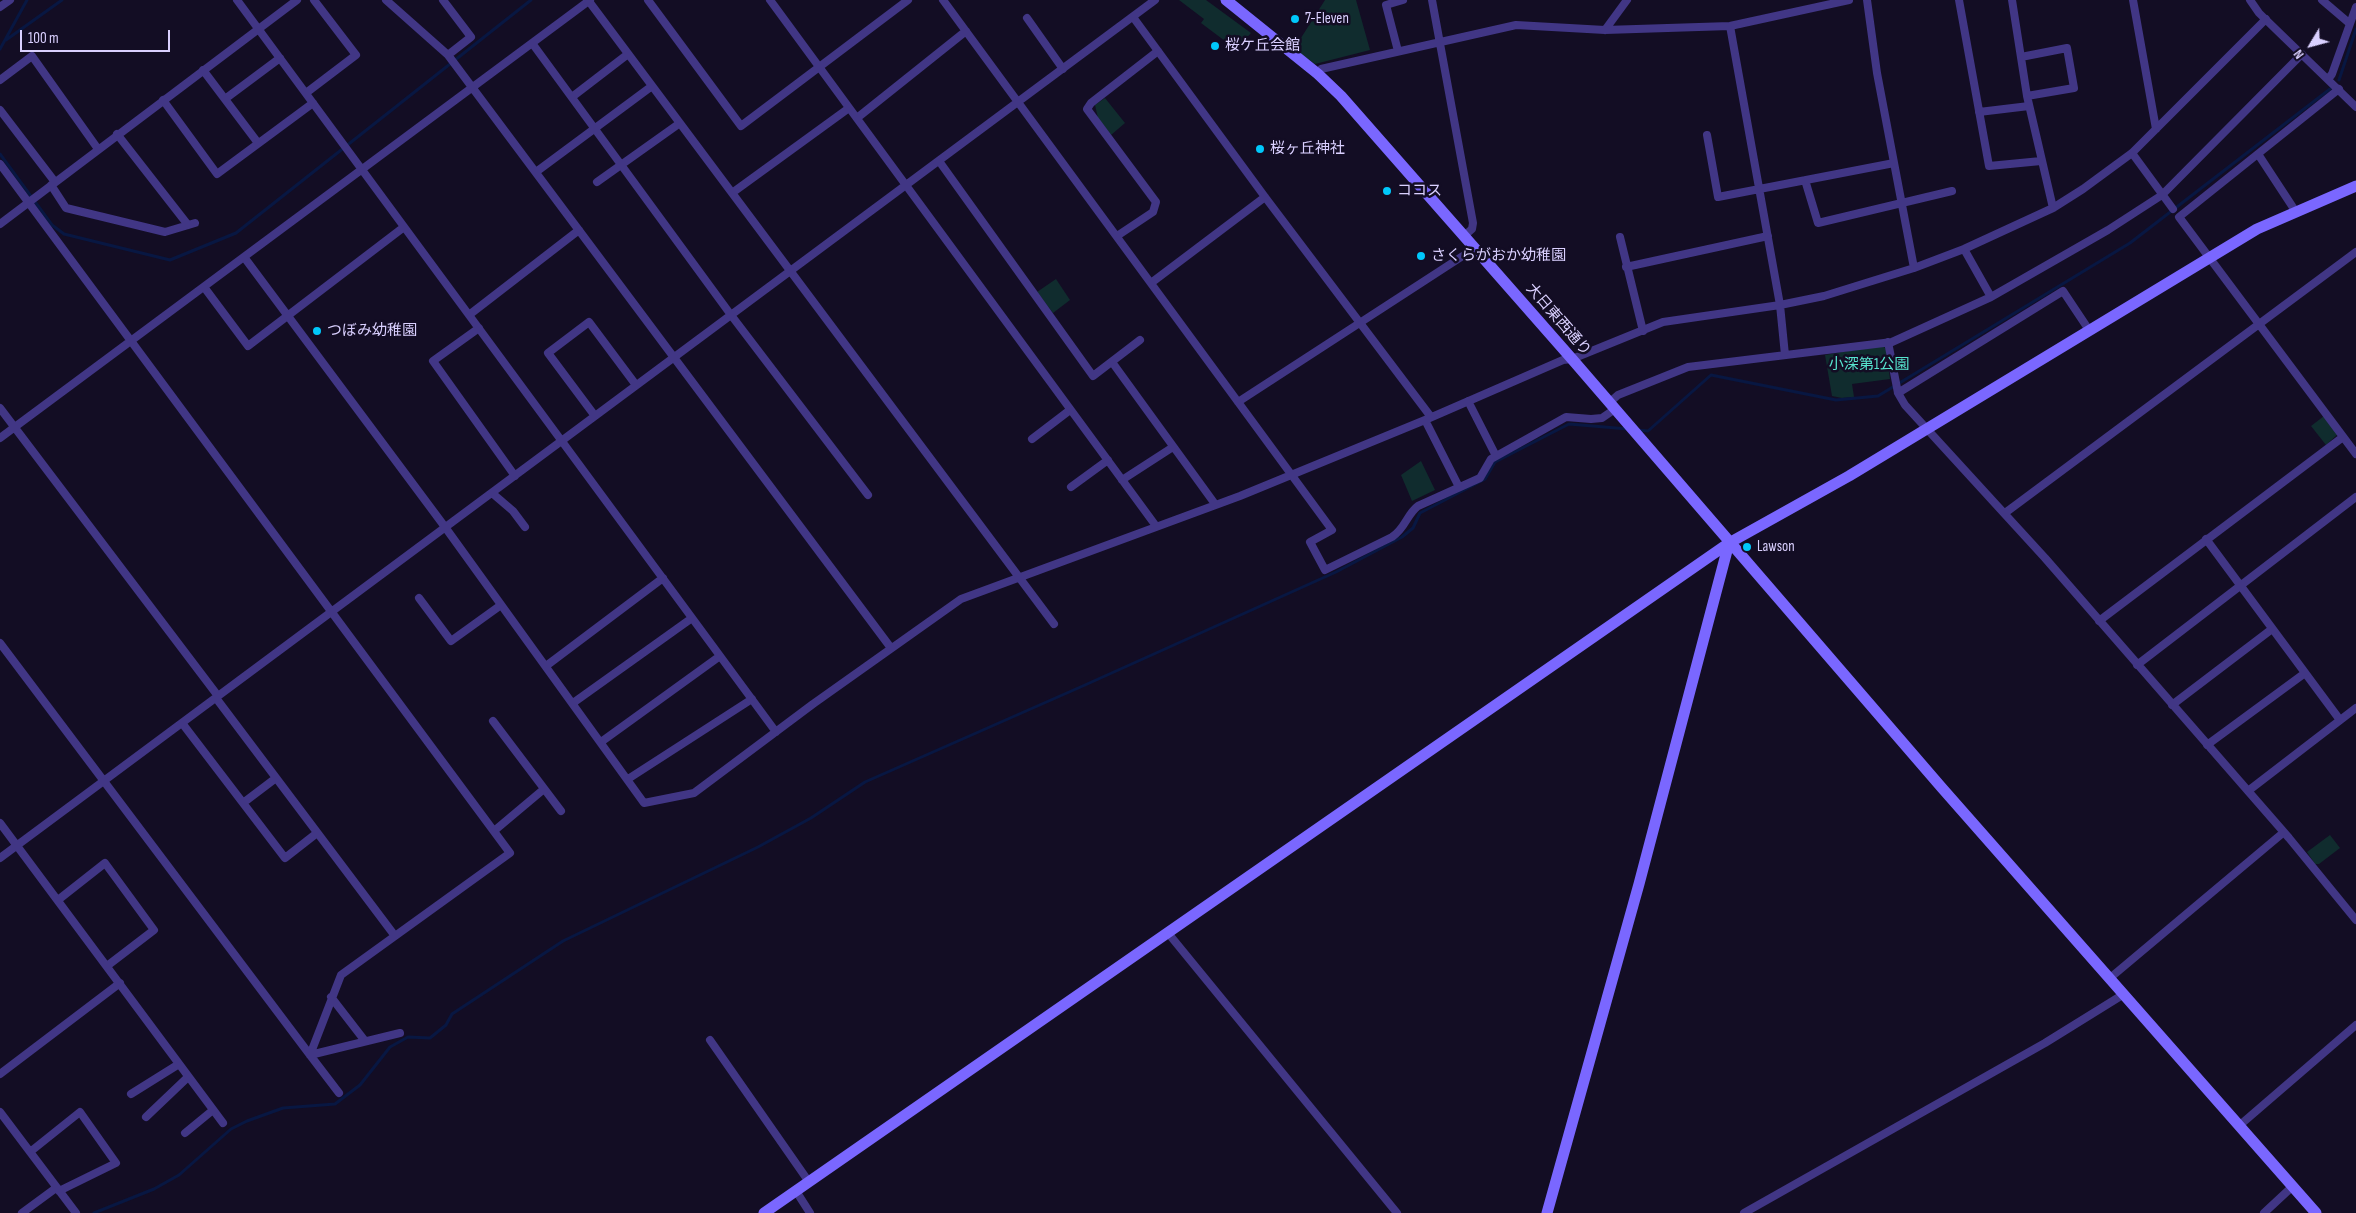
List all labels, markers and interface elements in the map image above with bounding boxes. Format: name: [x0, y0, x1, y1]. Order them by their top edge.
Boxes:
place label: 7-Eleven: [1305, 10, 1349, 28]
marker: 7-Eleven: [1289, 13, 1301, 25]
scale bar: [22, 20, 172, 52]
north arrow: [2286, 20, 2336, 70]
text: 100 m: [28, 29, 59, 48]
place label: 桜ケ丘会館: [1225, 37, 1300, 55]
marker: 桜ケ丘会館: [1209, 40, 1221, 52]
text: N: [2290, 46, 2308, 62]
place label: 桜ヶ丘神社: [1270, 140, 1345, 158]
marker: 桜ヶ丘神社: [1254, 143, 1266, 155]
place label: ココス: [1397, 182, 1442, 200]
marker: ココス: [1381, 185, 1393, 197]
place label: さくらがおか幼稚園: [1431, 247, 1566, 265]
marker: さくらがおか幼稚園: [1415, 250, 1427, 262]
street label: 大日東西通り: [1522, 280, 1594, 360]
place label: つぼみ幼稚園: [327, 322, 417, 340]
marker: つぼみ幼稚園: [311, 325, 323, 337]
park label: 小深第1公園: [1829, 356, 1909, 374]
place label: Lawson: [1757, 538, 1795, 556]
marker: Lawson: [1741, 541, 1753, 553]

